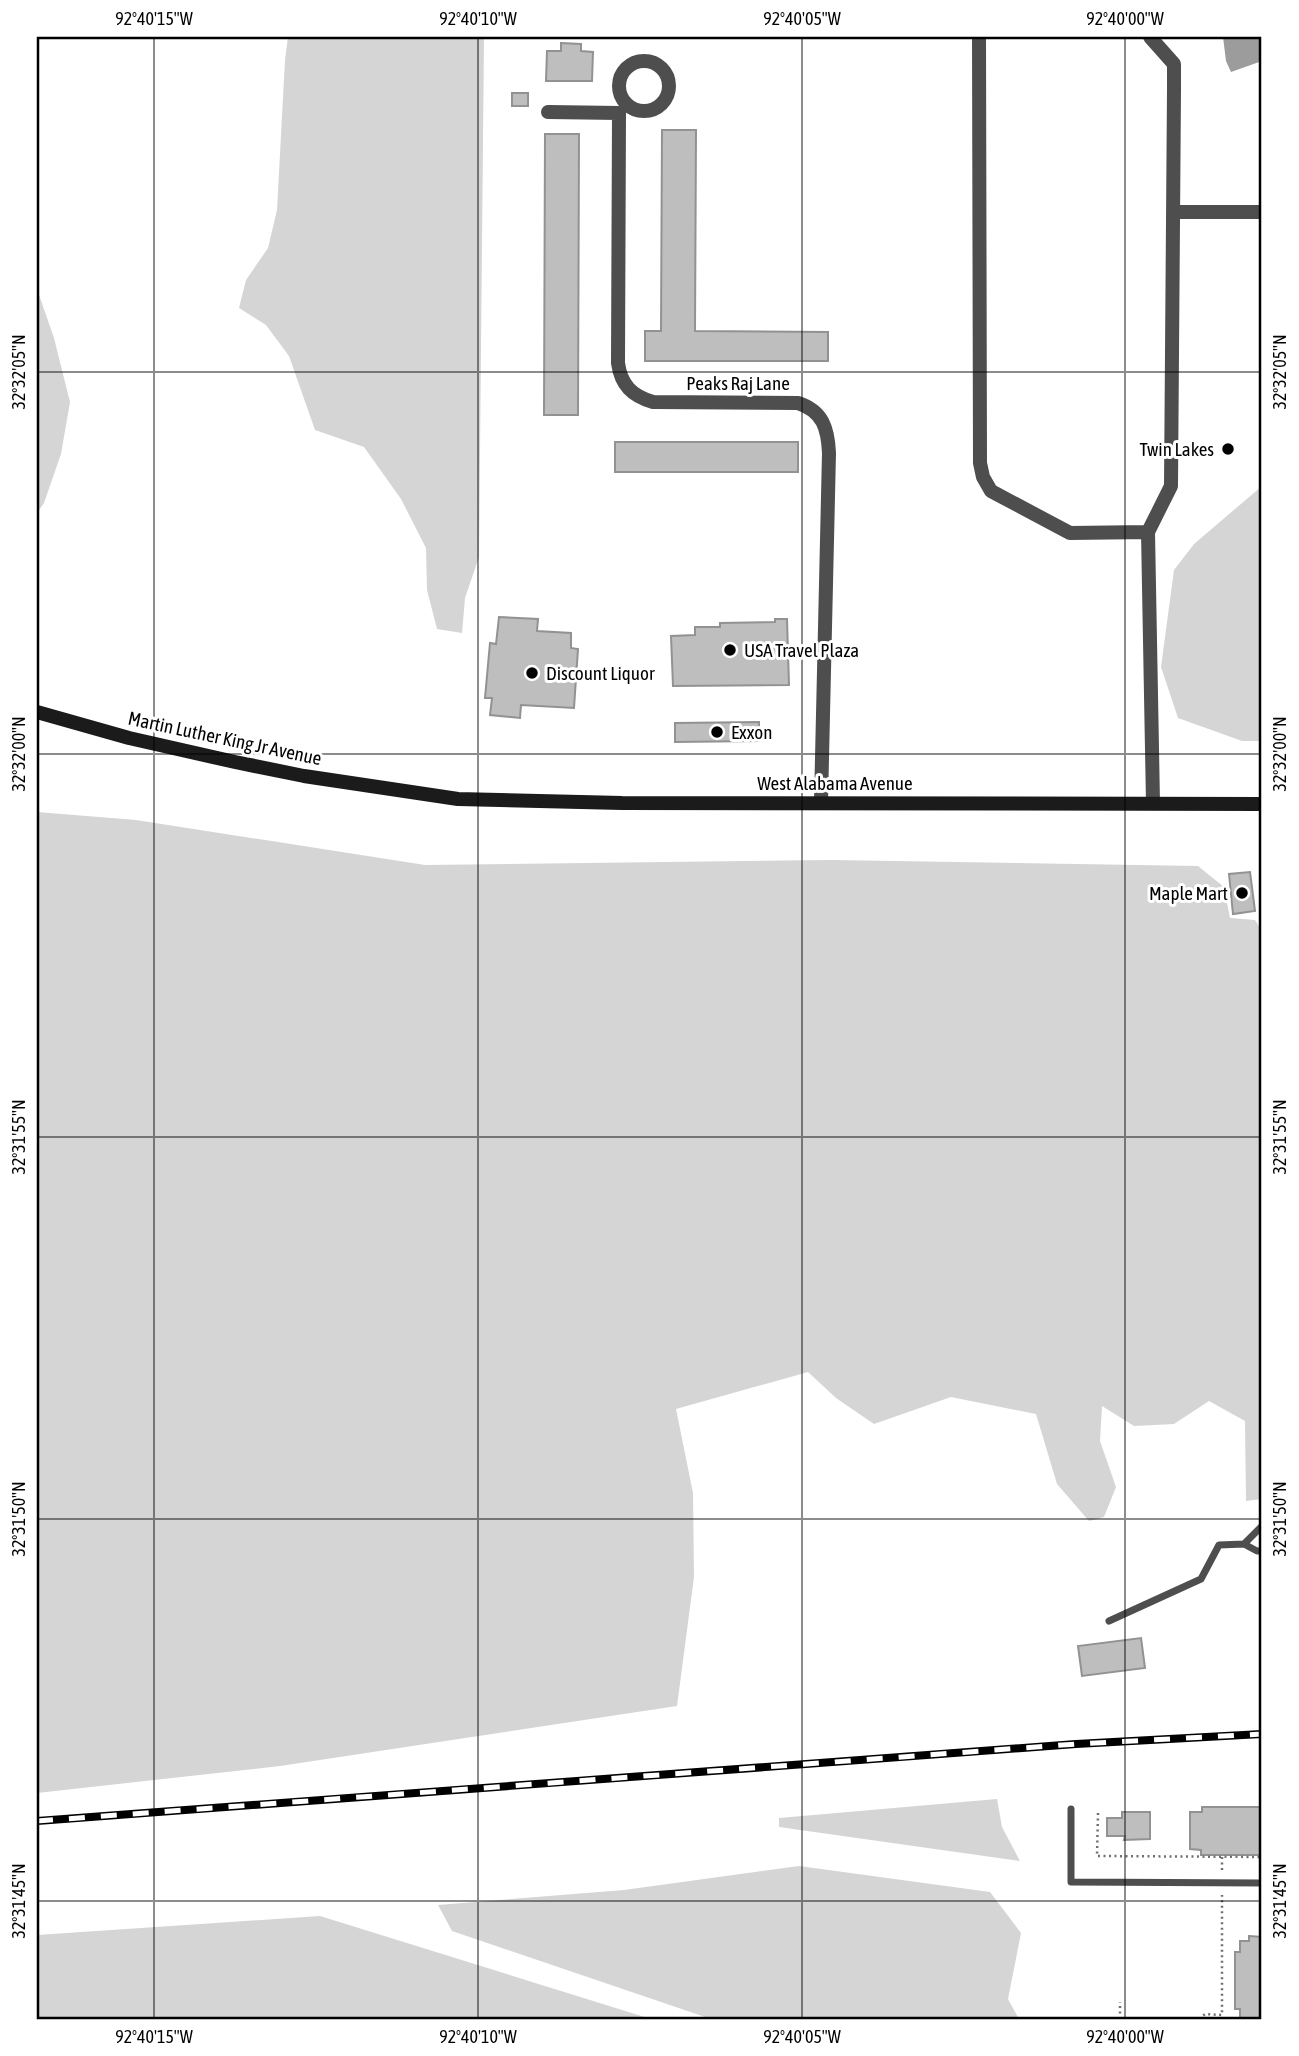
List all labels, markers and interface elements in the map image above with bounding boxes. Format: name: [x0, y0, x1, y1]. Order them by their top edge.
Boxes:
text: 92°40'15"W: [115, 8, 193, 29]
text: 92°40'10"W: [439, 8, 517, 29]
text: 92°40'05"W: [763, 8, 841, 29]
text: 92°40'00"W: [1086, 8, 1164, 29]
text: 32°32'05"N: [8, 334, 29, 410]
text: 32°32'05"N: [1269, 334, 1290, 410]
street label: Peaks Raj Lane: [686, 372, 790, 394]
place label: Twin Lakes: [1139, 438, 1214, 460]
marker: Twin Lakes: [1220, 441, 1236, 457]
place label: USA Travel Plaza: [744, 639, 859, 661]
marker: USA Travel Plaza: [722, 642, 738, 658]
place label: Discount Liquor: [546, 662, 655, 684]
marker: Discount Liquor: [524, 665, 540, 681]
street label: Martin Luther King Jr Avenue: [126, 707, 324, 769]
text: 32°32'00"N: [8, 716, 29, 792]
text: 32°32'00"N: [1269, 716, 1290, 792]
place label: Exxon: [731, 721, 772, 743]
marker: Exxon: [709, 724, 725, 740]
street label: West Alabama Avenue: [757, 772, 913, 794]
place label: Maple Mart: [1149, 882, 1228, 904]
marker: Maple Mart: [1234, 885, 1250, 901]
text: 32°31'55"N: [8, 1099, 29, 1175]
text: 32°31'55"N: [1269, 1099, 1290, 1175]
text: 32°31'50"N: [8, 1481, 29, 1557]
text: 32°31'50"N: [1269, 1481, 1290, 1557]
text: 32°31'45"N: [8, 1863, 29, 1939]
text: 32°31'45"N: [1269, 1863, 1290, 1939]
text: 92°40'15"W: [115, 2026, 193, 2047]
text: 92°40'10"W: [439, 2026, 517, 2047]
text: 92°40'05"W: [763, 2026, 841, 2047]
text: 92°40'00"W: [1086, 2026, 1164, 2047]

